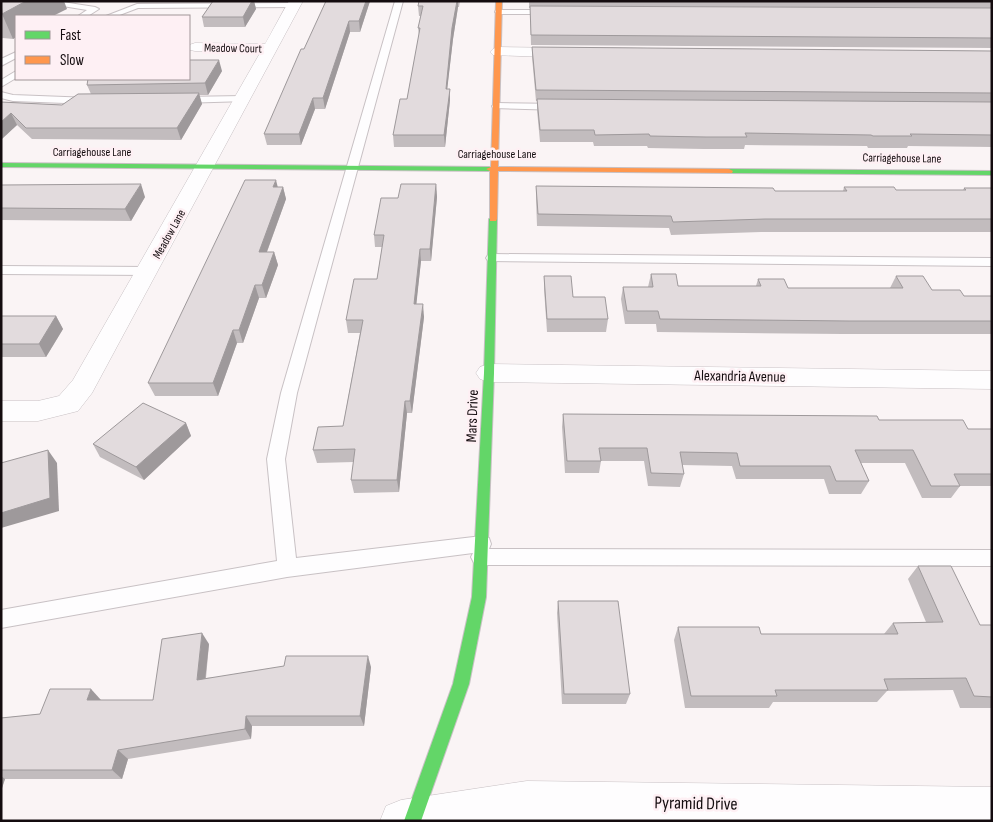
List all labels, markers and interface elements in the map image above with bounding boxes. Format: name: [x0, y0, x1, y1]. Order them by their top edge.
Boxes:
legend: [15, 15, 190, 80]
text: Fast: [60, 26, 82, 45]
street label: Meadow Court: [204, 40, 263, 57]
text: Slow: [60, 51, 84, 70]
street label: Carriagehouse Lane: [53, 145, 132, 160]
street label: Carriagehouse Lane: [458, 147, 537, 162]
street label: Carriagehouse Lane: [862, 150, 942, 167]
street label: Meadow Lane: [150, 207, 189, 262]
street label: Alexandria Avenue: [693, 366, 786, 387]
street label: Mars Drive: [462, 389, 483, 443]
street label: Pyramid Drive: [654, 792, 738, 815]

